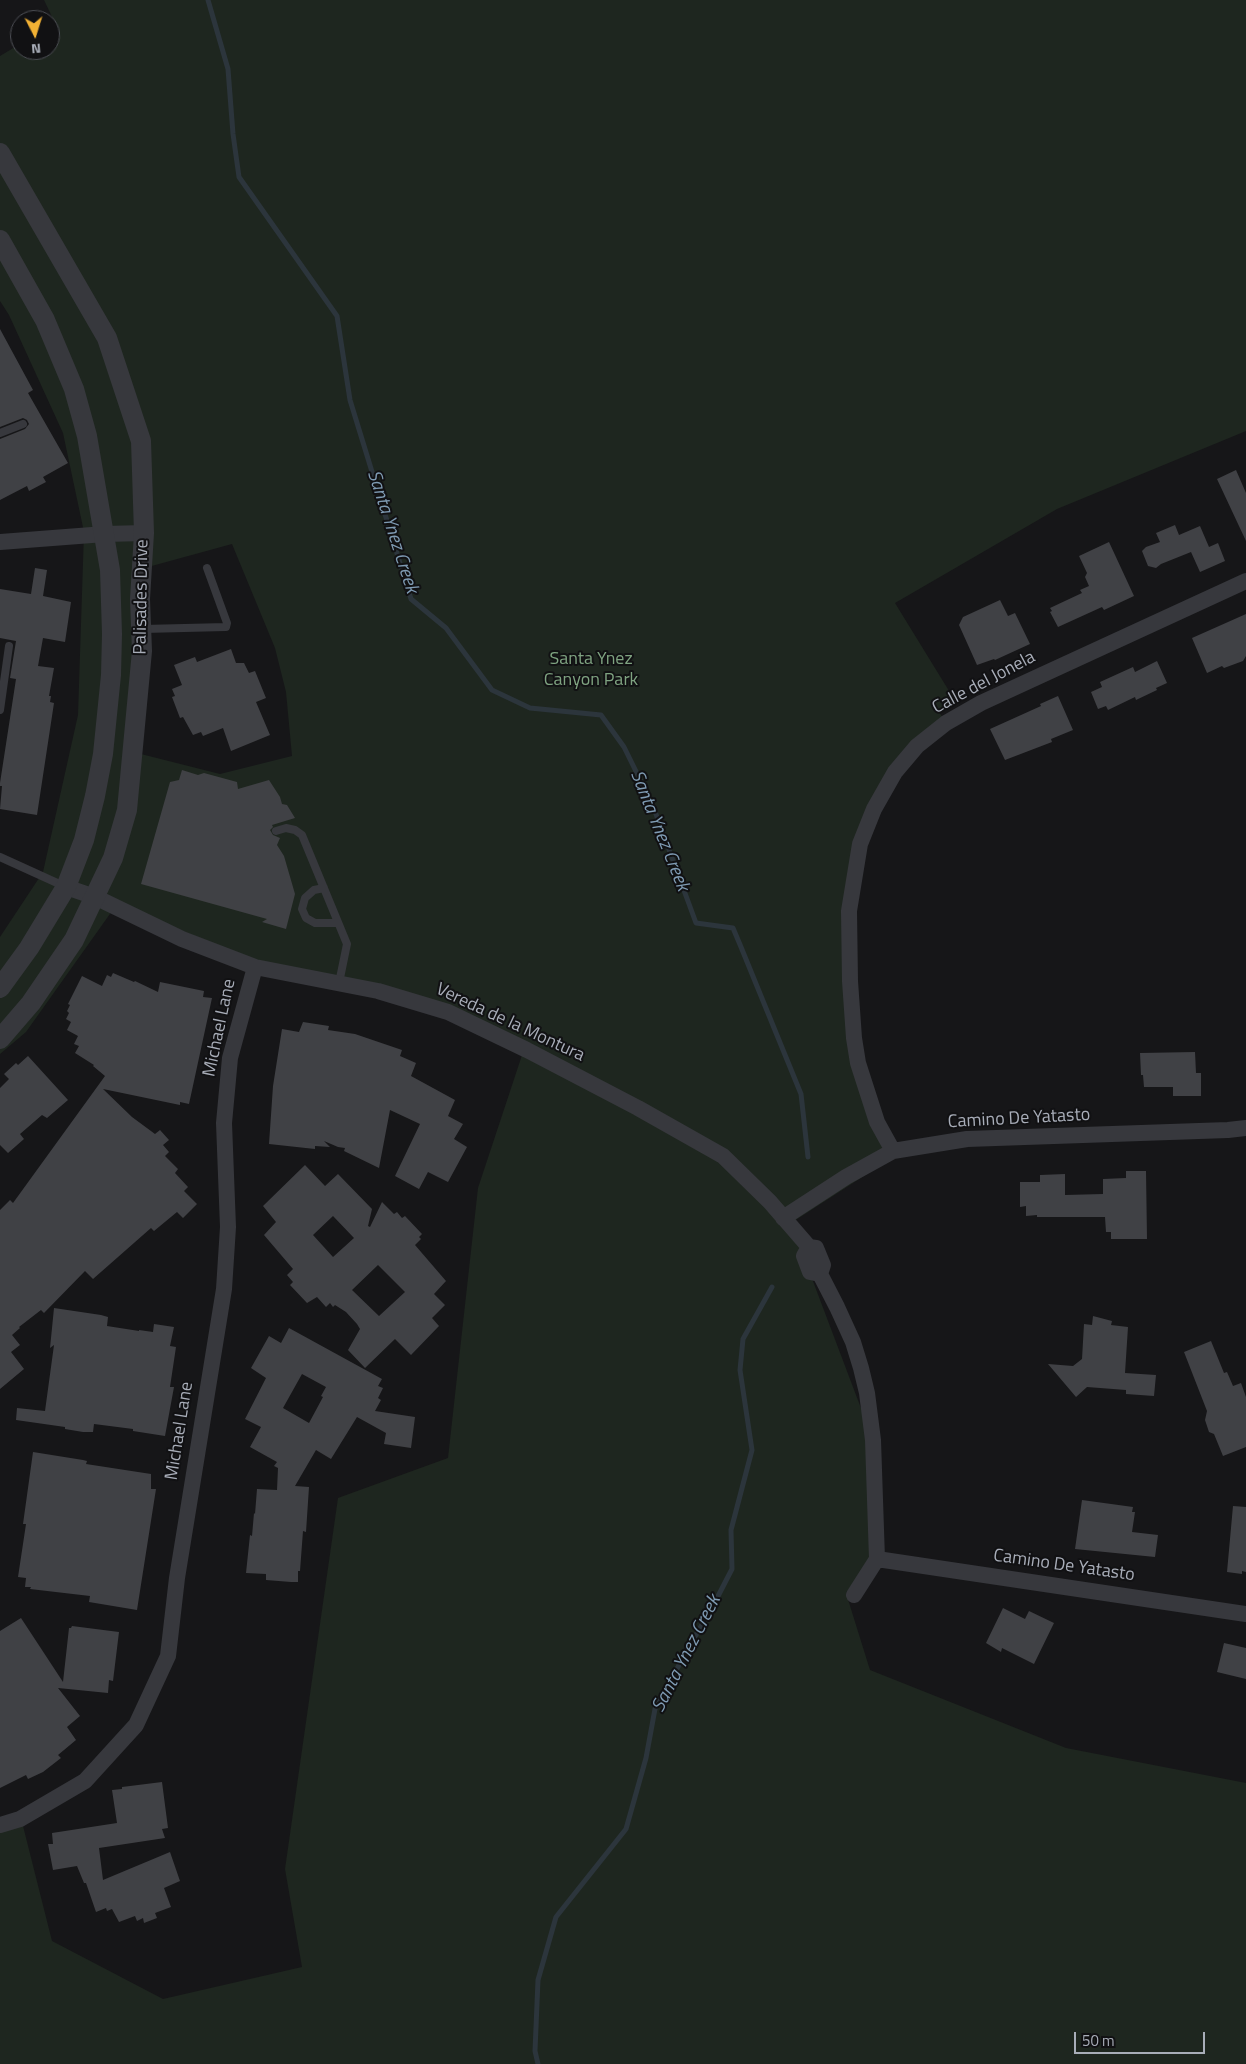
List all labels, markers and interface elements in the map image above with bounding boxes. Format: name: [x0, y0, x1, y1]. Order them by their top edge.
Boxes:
north arrow: [10, 10, 60, 60]
text: N: [31, 39, 42, 60]
water label: Santa Ynez Creek: [361, 468, 423, 596]
street label: Palisades Drive: [130, 539, 154, 655]
street label: Calle del Jonela: [929, 647, 1039, 719]
park label: Santa Ynez Canyon Park: [544, 649, 638, 692]
water label: Santa Ynez Creek: [624, 767, 694, 895]
street label: Michael Lane: [199, 977, 241, 1079]
street label: Vereda de la Montura: [432, 979, 588, 1067]
street label: Camino De Yatasto: [947, 1104, 1091, 1134]
street label: Michael Lane: [162, 1380, 198, 1482]
street label: Camino De Yatasto: [992, 1545, 1136, 1587]
water label: Santa Ynez Creek: [648, 1592, 726, 1716]
scale bar: [1076, 2022, 1207, 2054]
text: 50 m: [1082, 2029, 1115, 2052]

